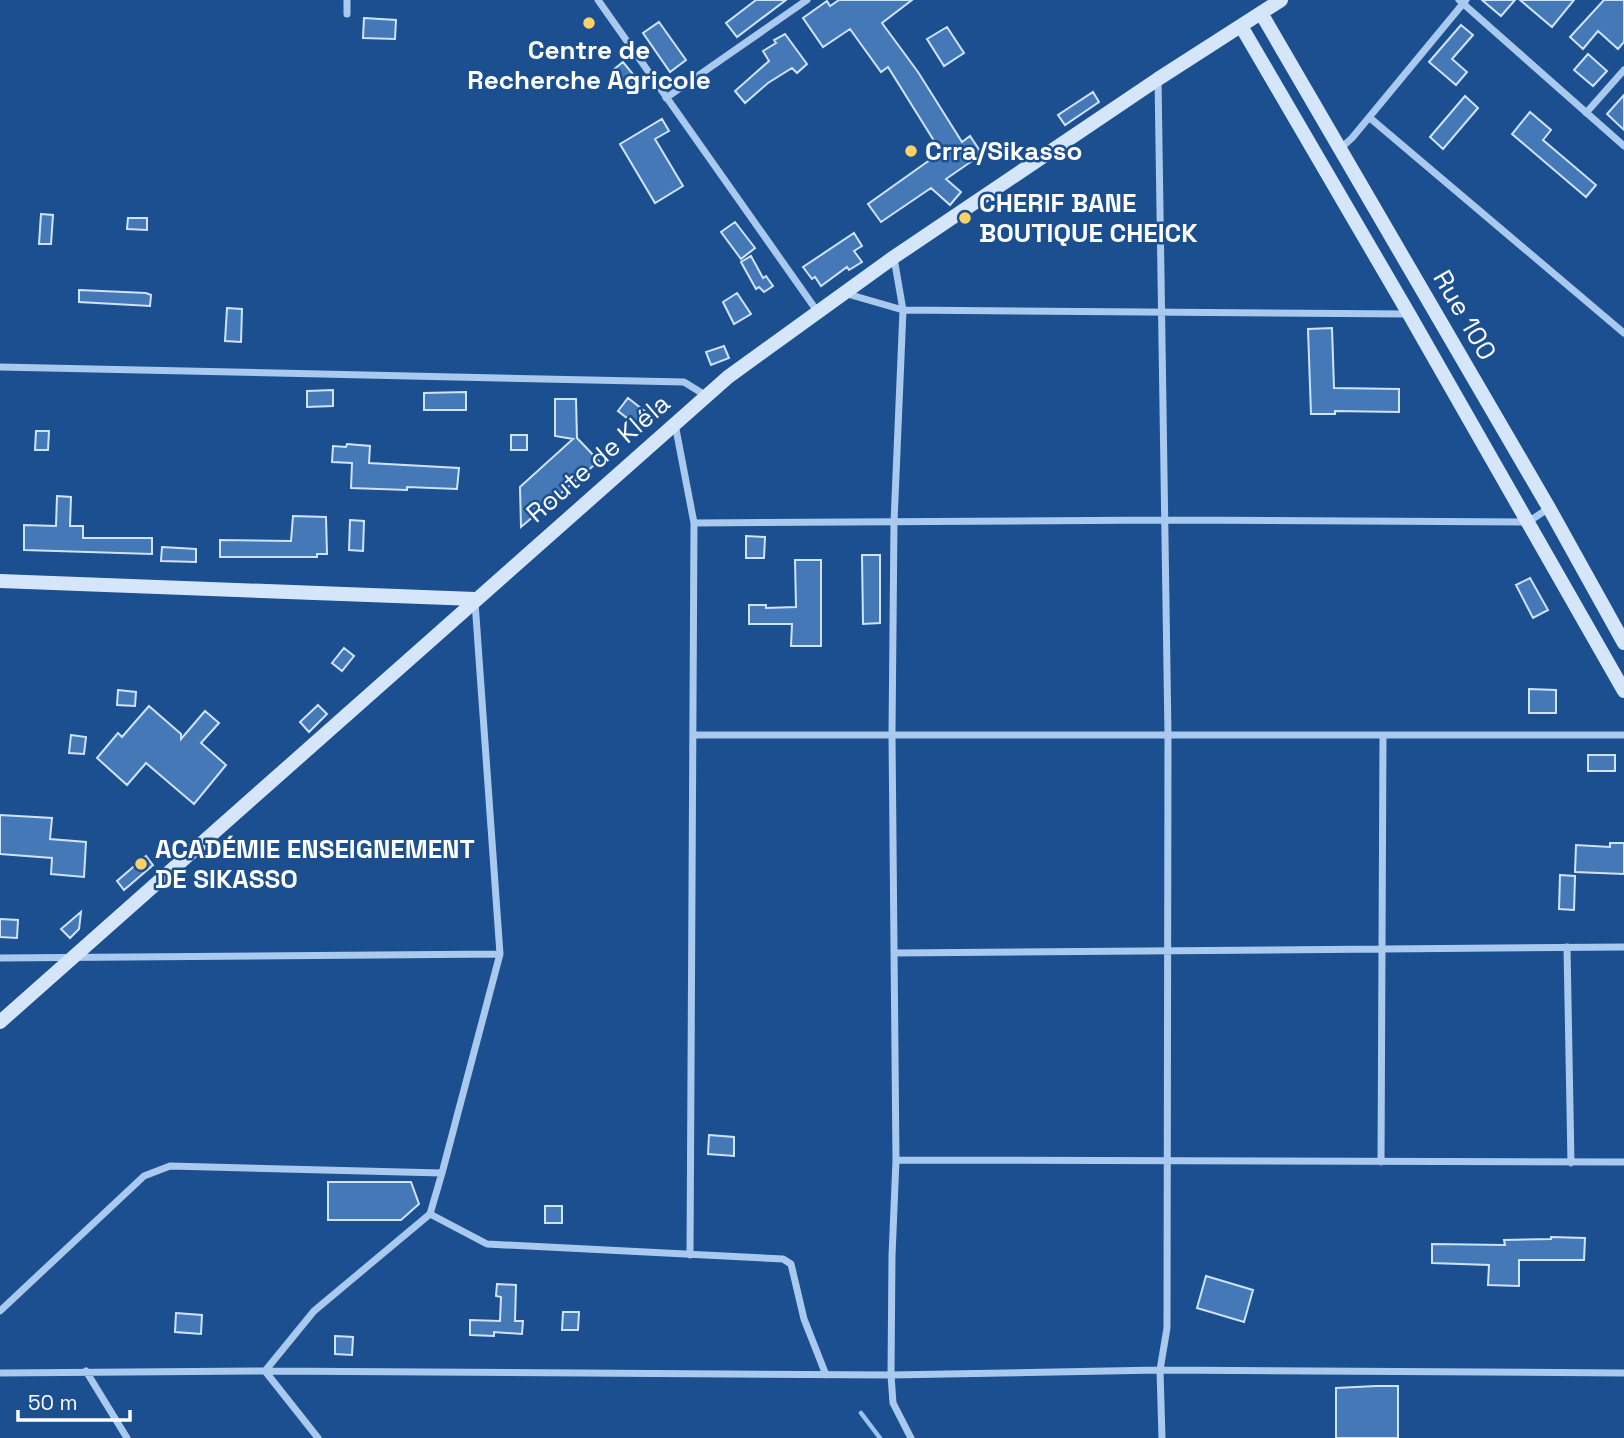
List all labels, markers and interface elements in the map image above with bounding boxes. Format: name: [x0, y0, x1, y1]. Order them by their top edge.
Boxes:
marker: Centre de Recherche Agricole: [581, 15, 597, 31]
place label: Centre de Recherche Agricole: [467, 33, 711, 97]
place label: Crra/Sikasso: [925, 134, 1082, 168]
marker: Crra/Sikasso: [903, 143, 919, 159]
place label: CHERIF BANE BOUTIQUE CHEICK: [979, 186, 1198, 250]
marker: CHERIF BANE BOUTIQUE CHEICK: [957, 210, 973, 226]
street label: Rue 100: [1426, 264, 1504, 366]
street label: Route de Kléla: [519, 386, 677, 530]
place label: ACADÉMIE ENSEIGNEMENT DE SIKASSO: [155, 832, 475, 896]
marker: ACADÉMIE ENSEIGNEMENT DE SIKASSO: [133, 856, 149, 872]
scale bar: [18, 1378, 130, 1422]
text: 50 m: [28, 1389, 78, 1416]

